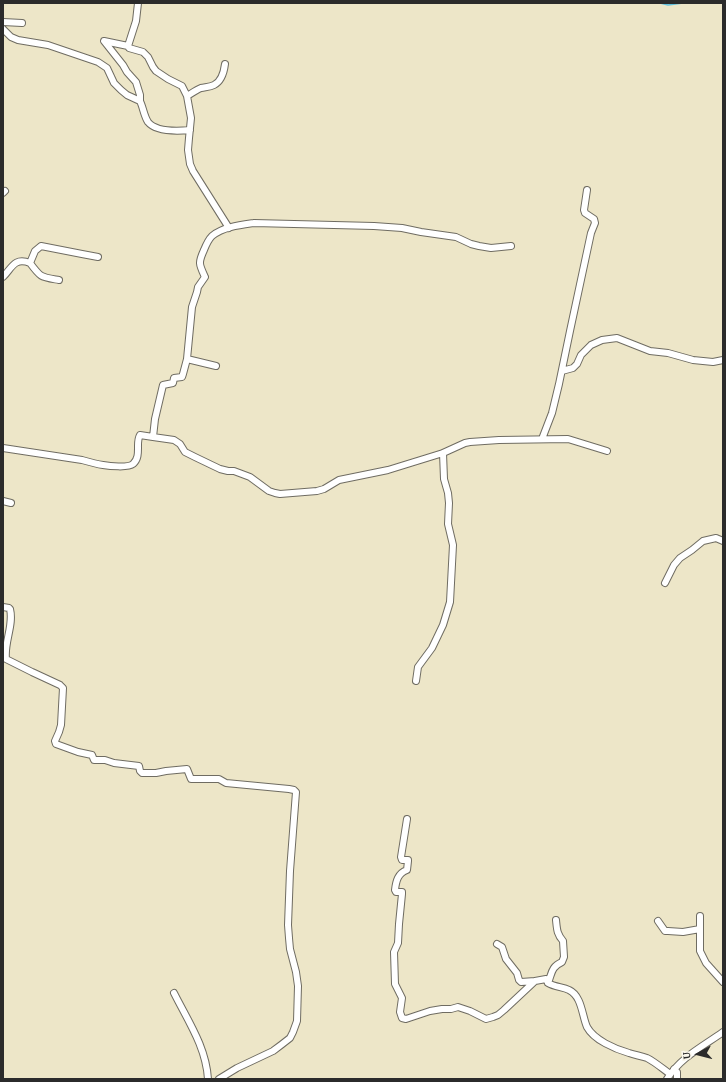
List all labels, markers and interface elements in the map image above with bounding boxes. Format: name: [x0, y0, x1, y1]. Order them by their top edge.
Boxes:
north arrow: [678, 1034, 718, 1074]
text: U: [678, 1051, 694, 1060]

